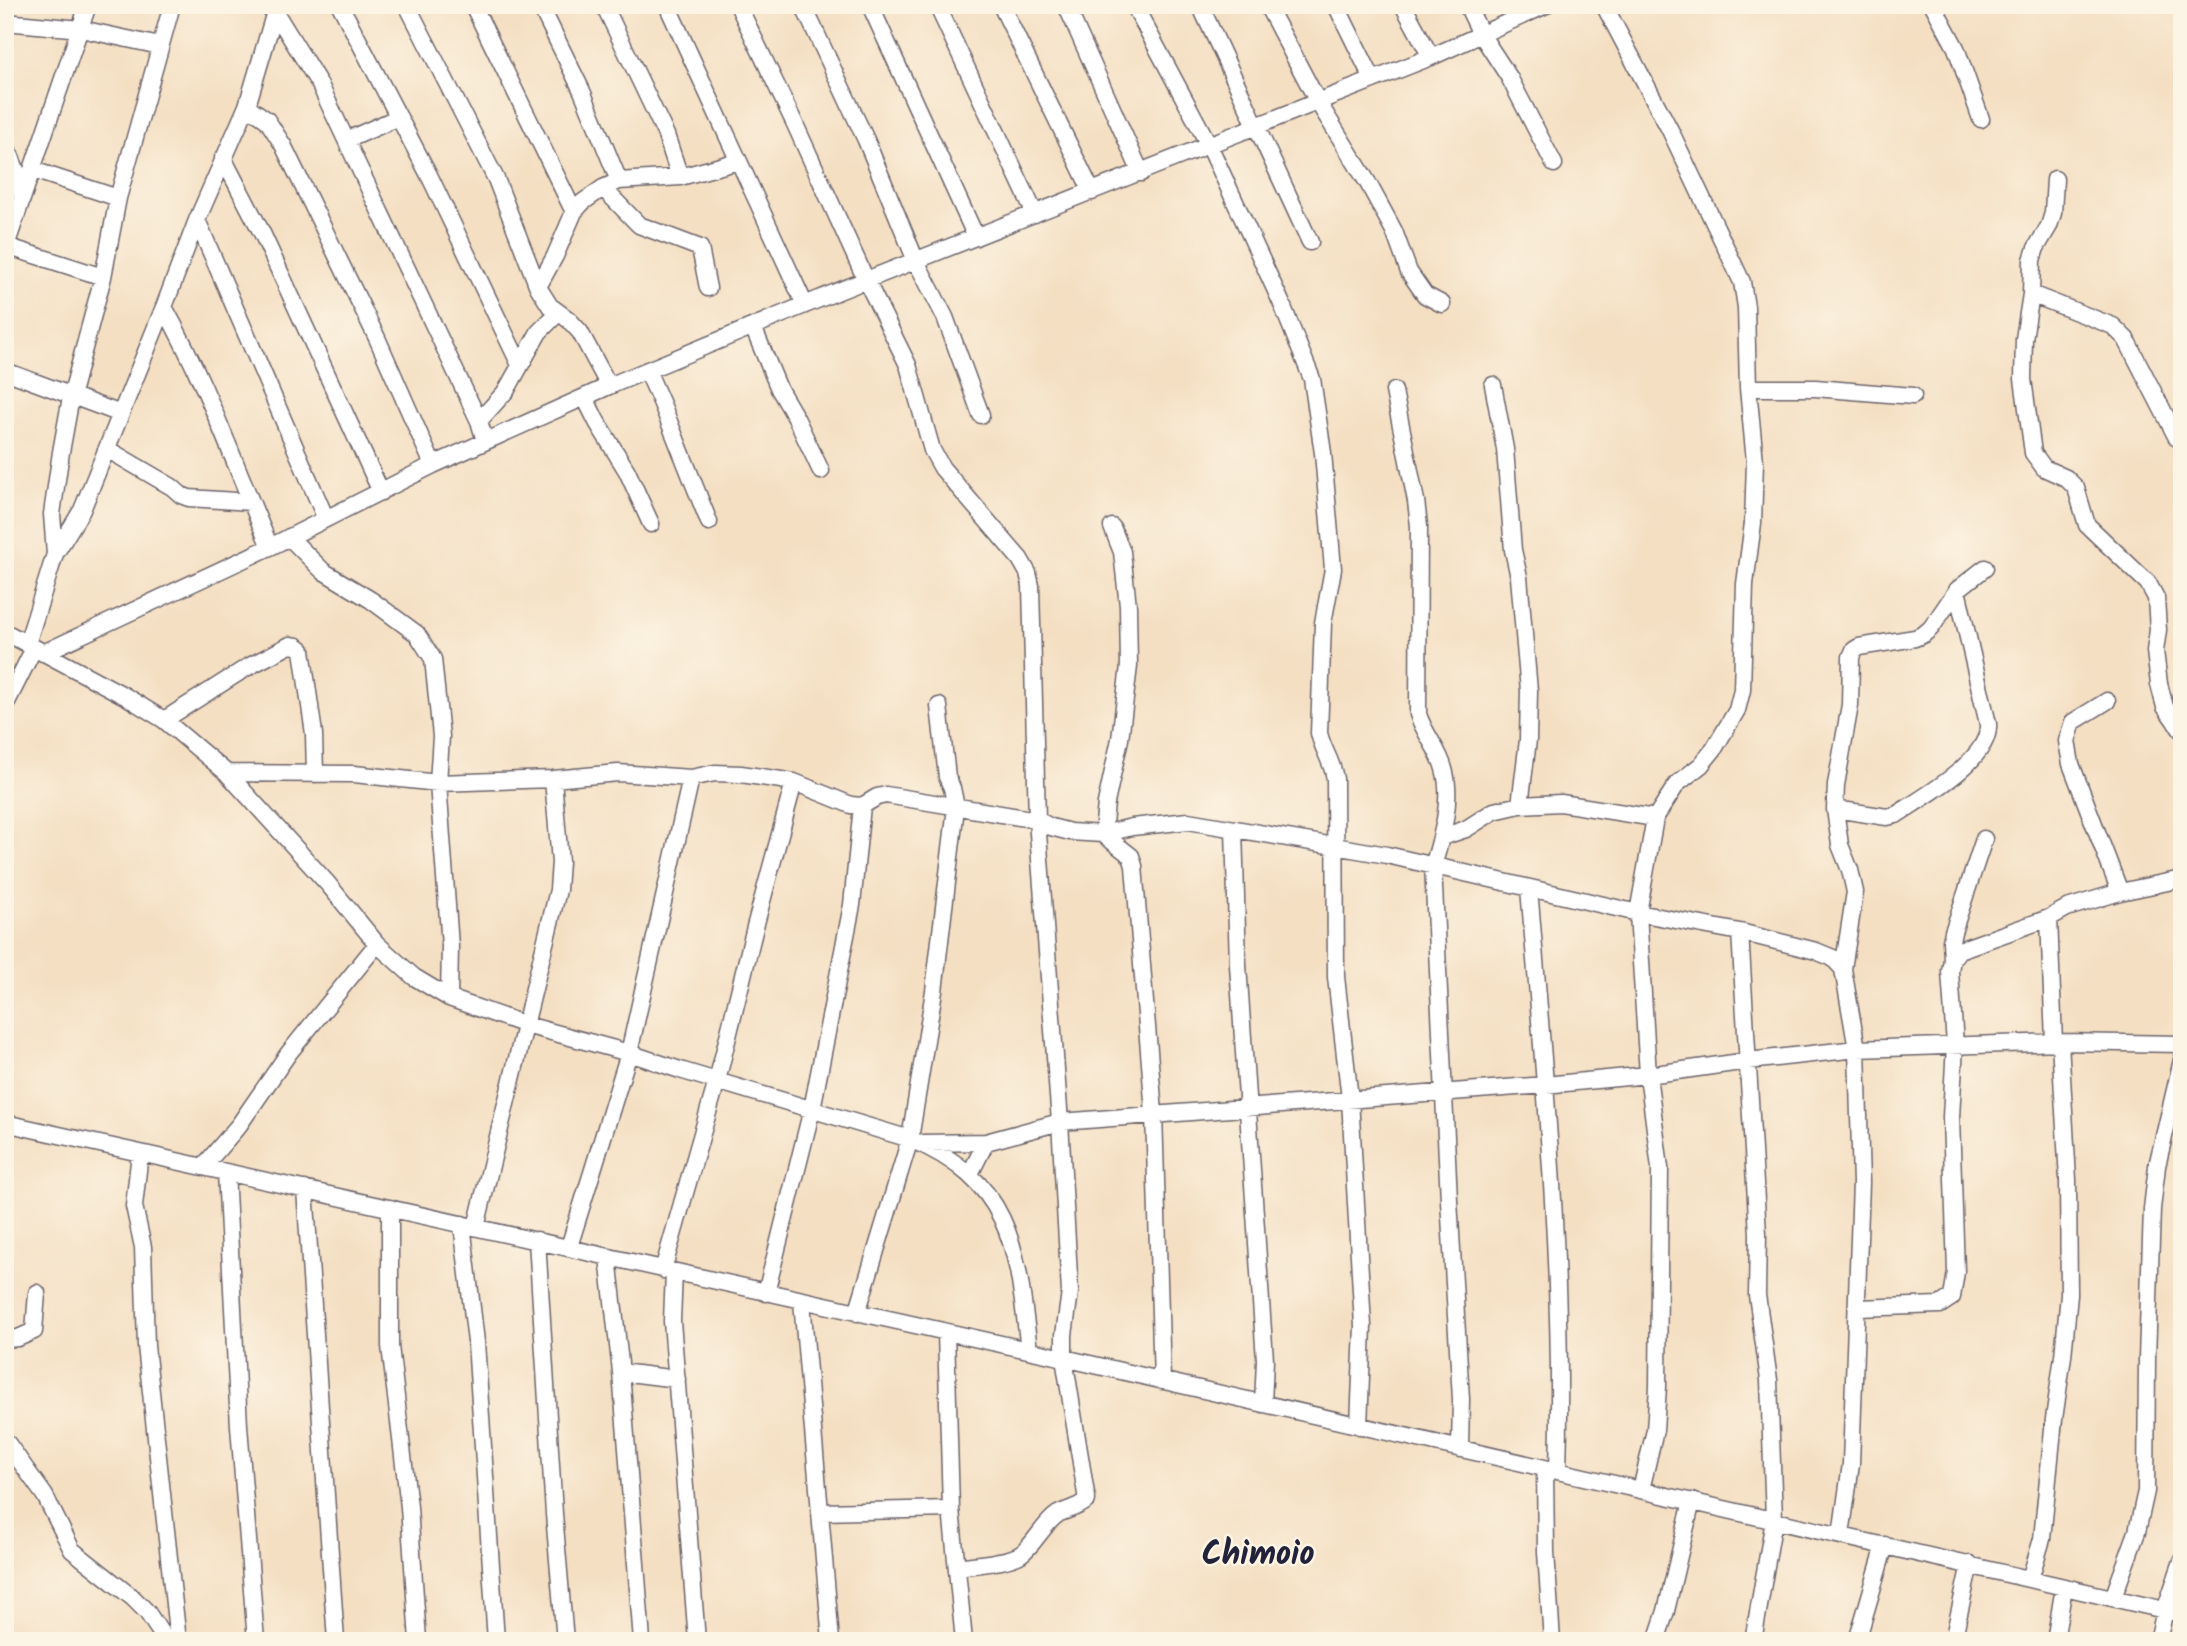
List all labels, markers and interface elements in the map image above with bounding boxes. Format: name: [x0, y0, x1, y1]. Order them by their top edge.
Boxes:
district label: Chimoio: [1201, 1529, 1315, 1582]

